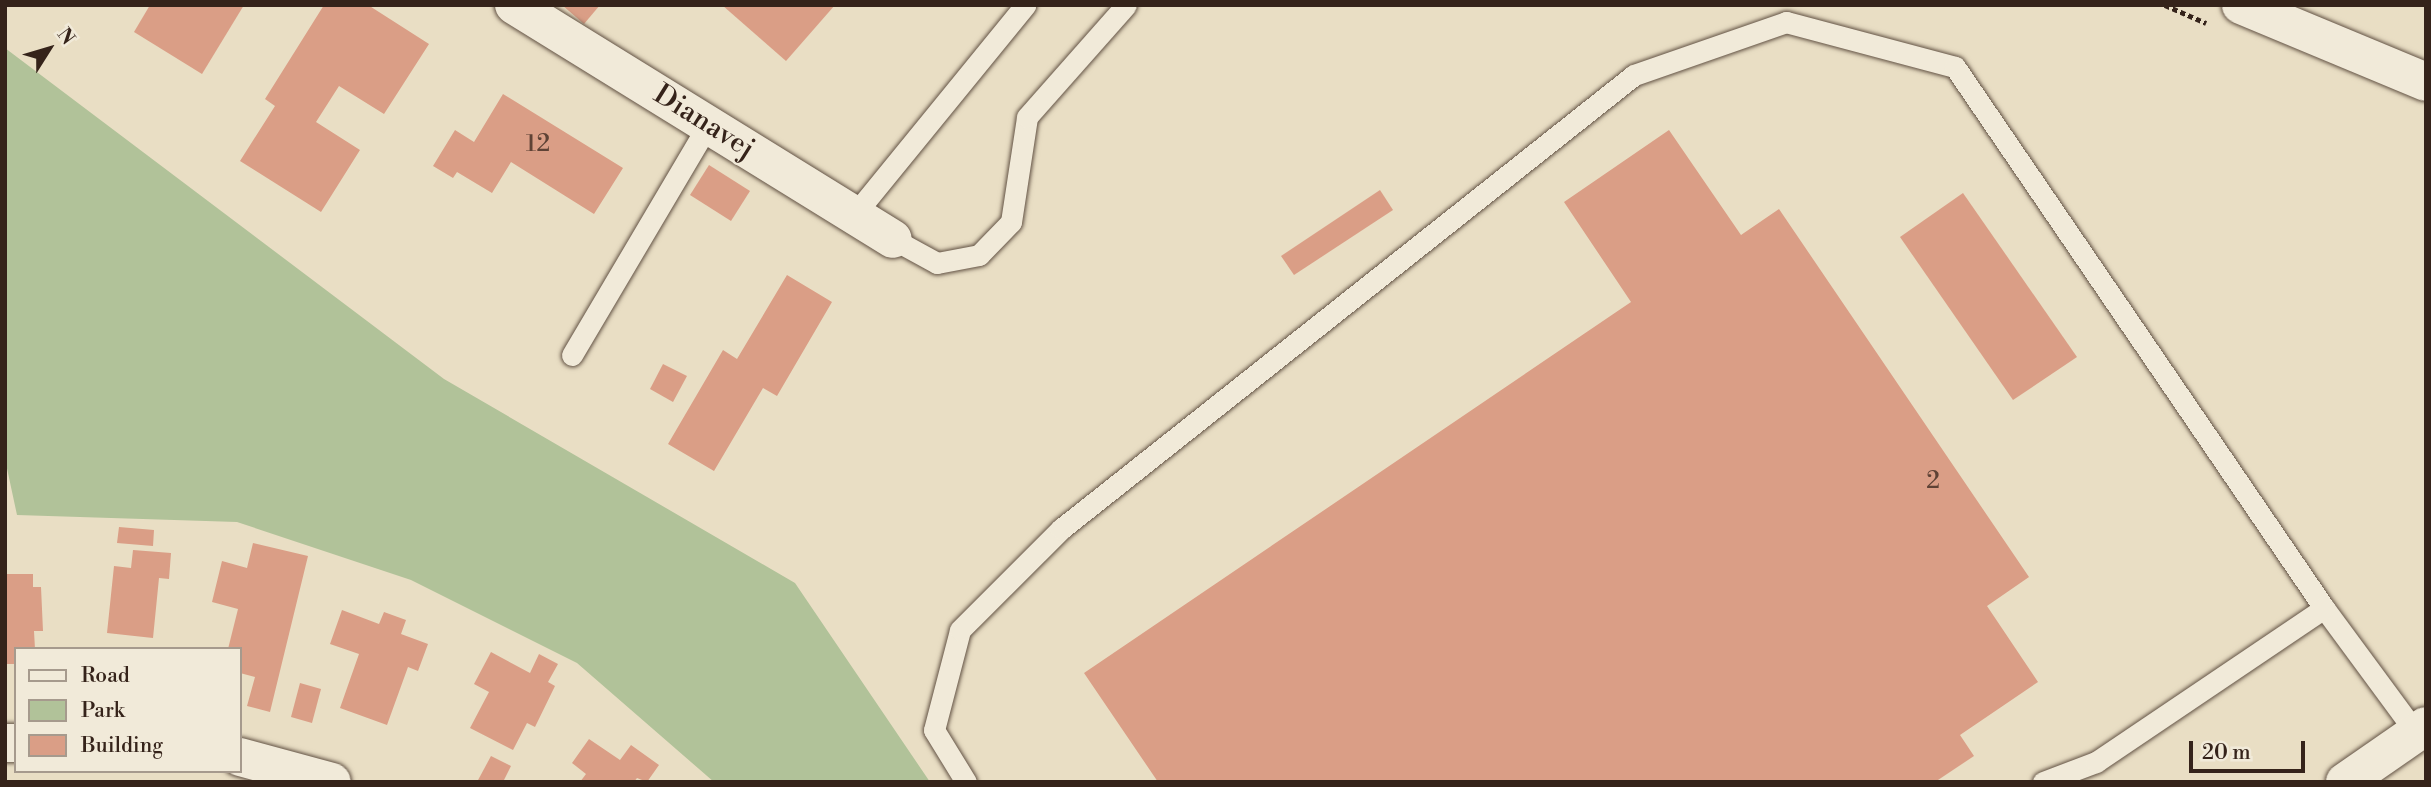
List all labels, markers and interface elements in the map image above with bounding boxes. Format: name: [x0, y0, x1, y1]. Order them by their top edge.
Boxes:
north arrow: [14, 14, 84, 84]
text: N: [52, 23, 80, 50]
street label: Dianavej: [647, 78, 761, 166]
house number: 12: [526, 131, 550, 159]
house number: 2: [1926, 468, 1940, 496]
legend: [14, 647, 242, 773]
text: Road: [81, 663, 130, 689]
text: Park: [81, 698, 125, 724]
scale bar: [2193, 728, 2308, 772]
text: Building: [81, 733, 163, 759]
text: 20 m: [2202, 740, 2251, 766]

